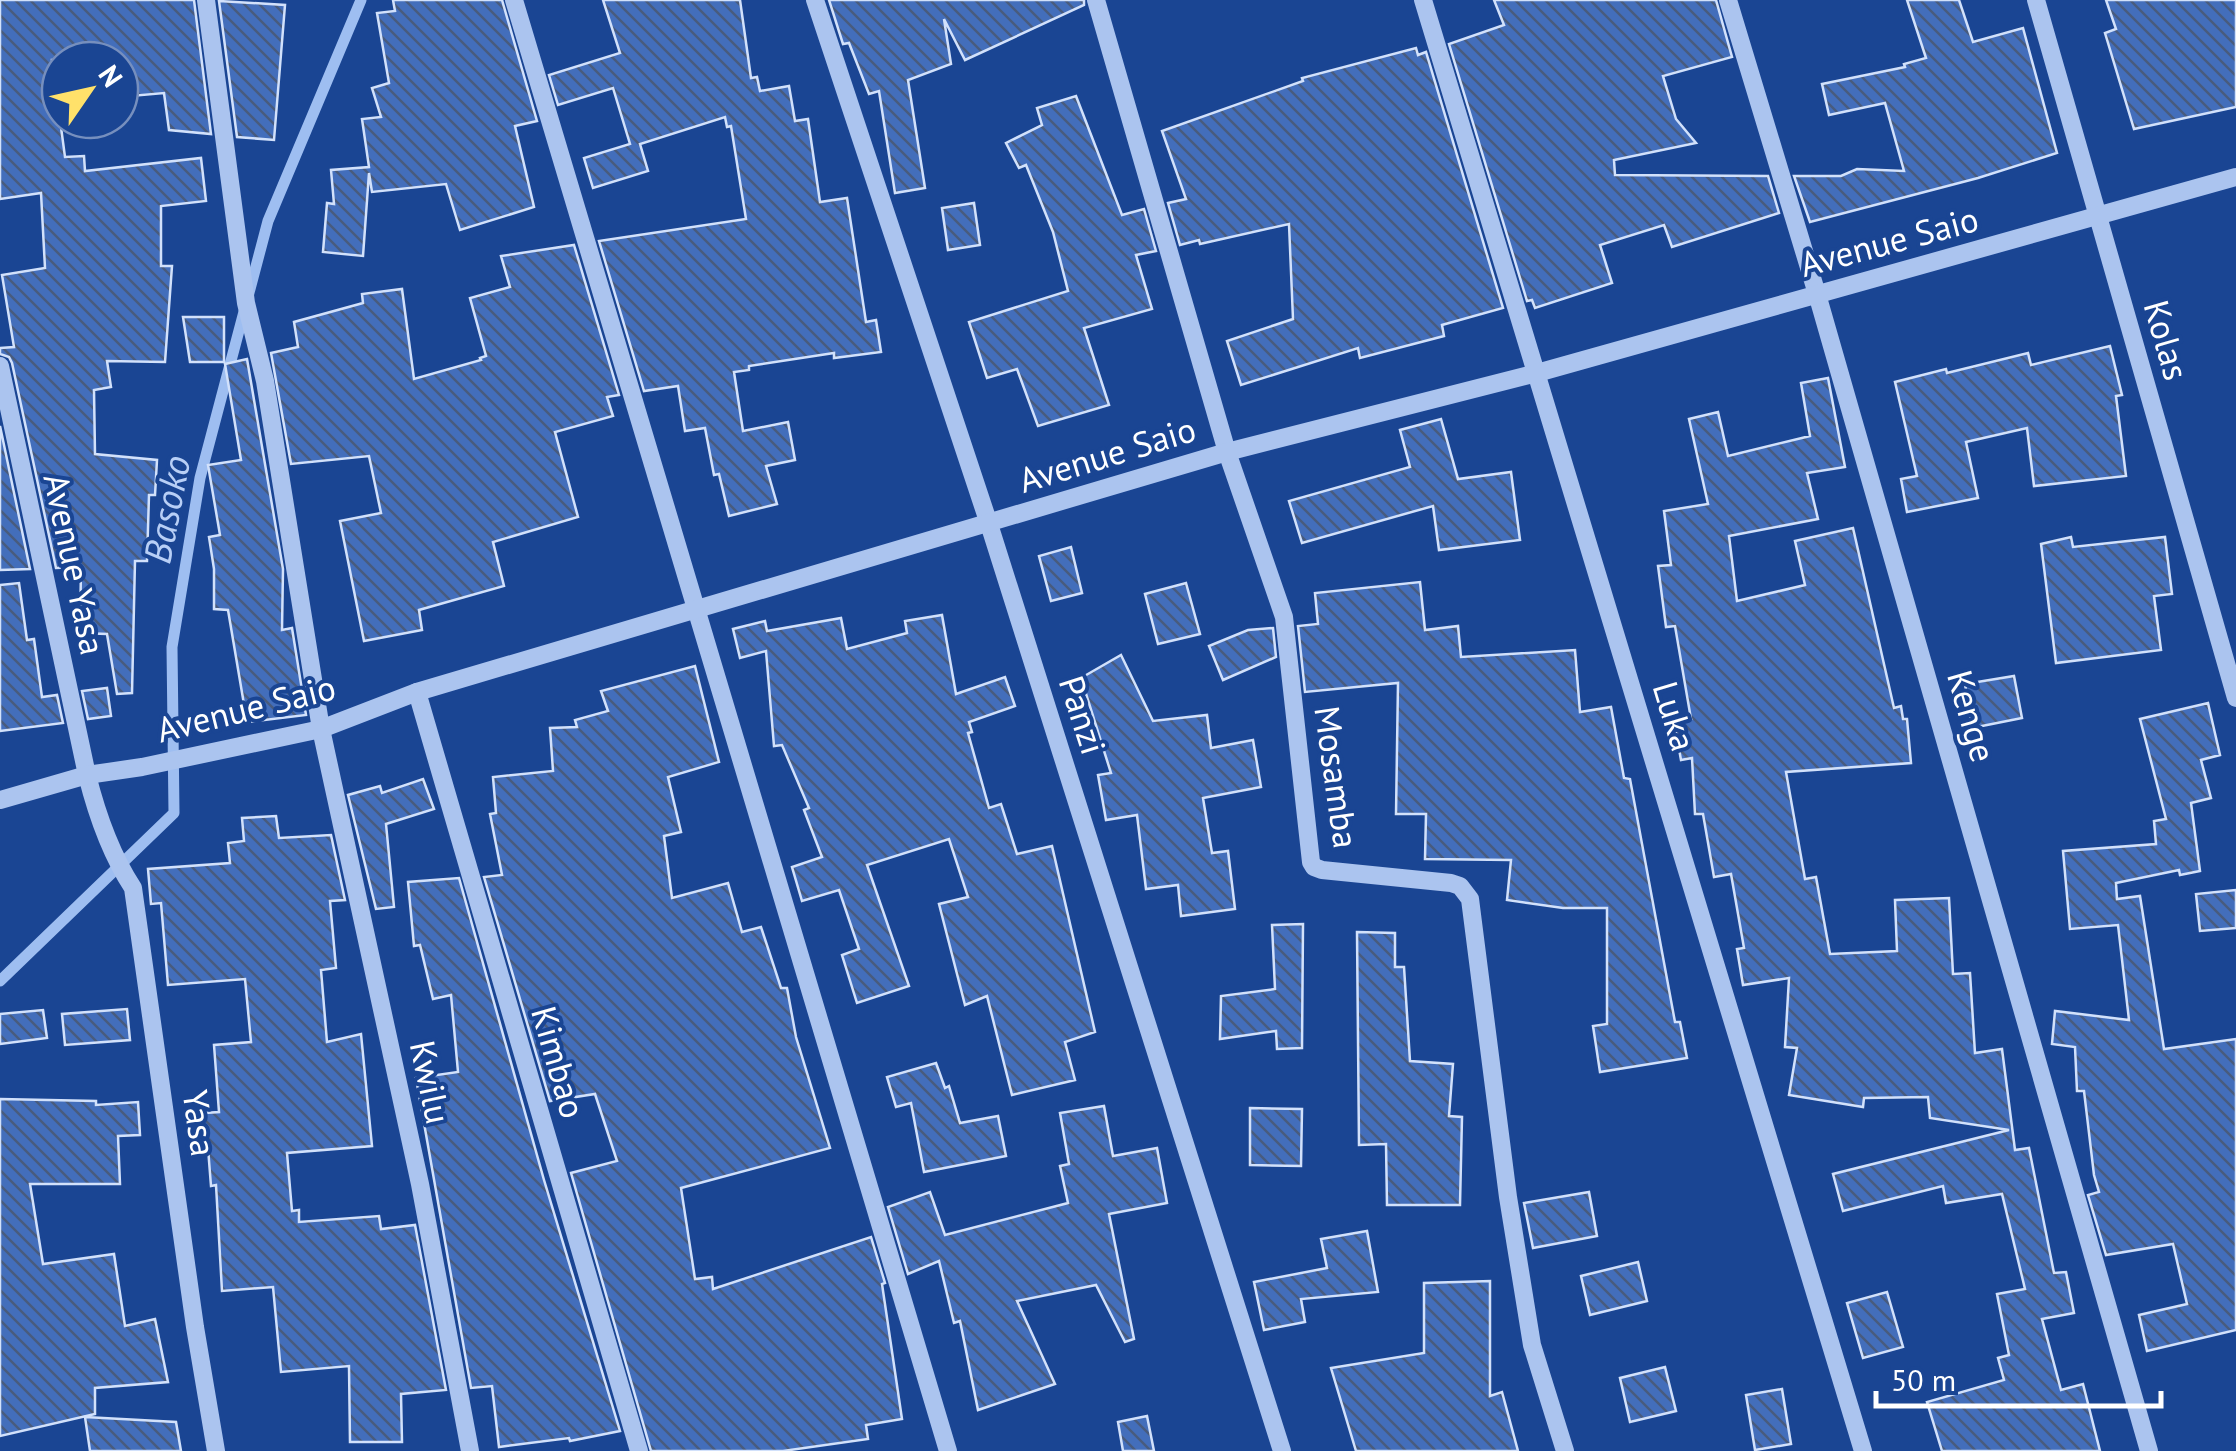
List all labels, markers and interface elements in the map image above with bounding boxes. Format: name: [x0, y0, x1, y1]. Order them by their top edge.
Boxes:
north arrow: [40, 40, 140, 140]
text: N: [91, 58, 132, 94]
street label: Avenue Saio: [1795, 195, 1983, 287]
street label: Kolas: [2134, 295, 2200, 385]
street label: Avenue Saio: [1013, 405, 1201, 503]
water label: Basoko: [132, 451, 200, 567]
street label: Avenue Yasa: [33, 469, 117, 659]
street label: Avenue Saio: [152, 664, 340, 752]
street label: Kenge: [1937, 665, 2007, 767]
street label: Panzi: [1049, 670, 1117, 760]
street label: Luka: [1643, 676, 1707, 756]
street label: Mosamba: [1304, 703, 1370, 851]
street label: Kimbao: [521, 1001, 597, 1123]
street label: Kwilu: [400, 1036, 462, 1128]
street label: Yasa: [173, 1087, 227, 1159]
scale bar: [1876, 1346, 2161, 1408]
text: 50 m: [1891, 1360, 1956, 1399]

